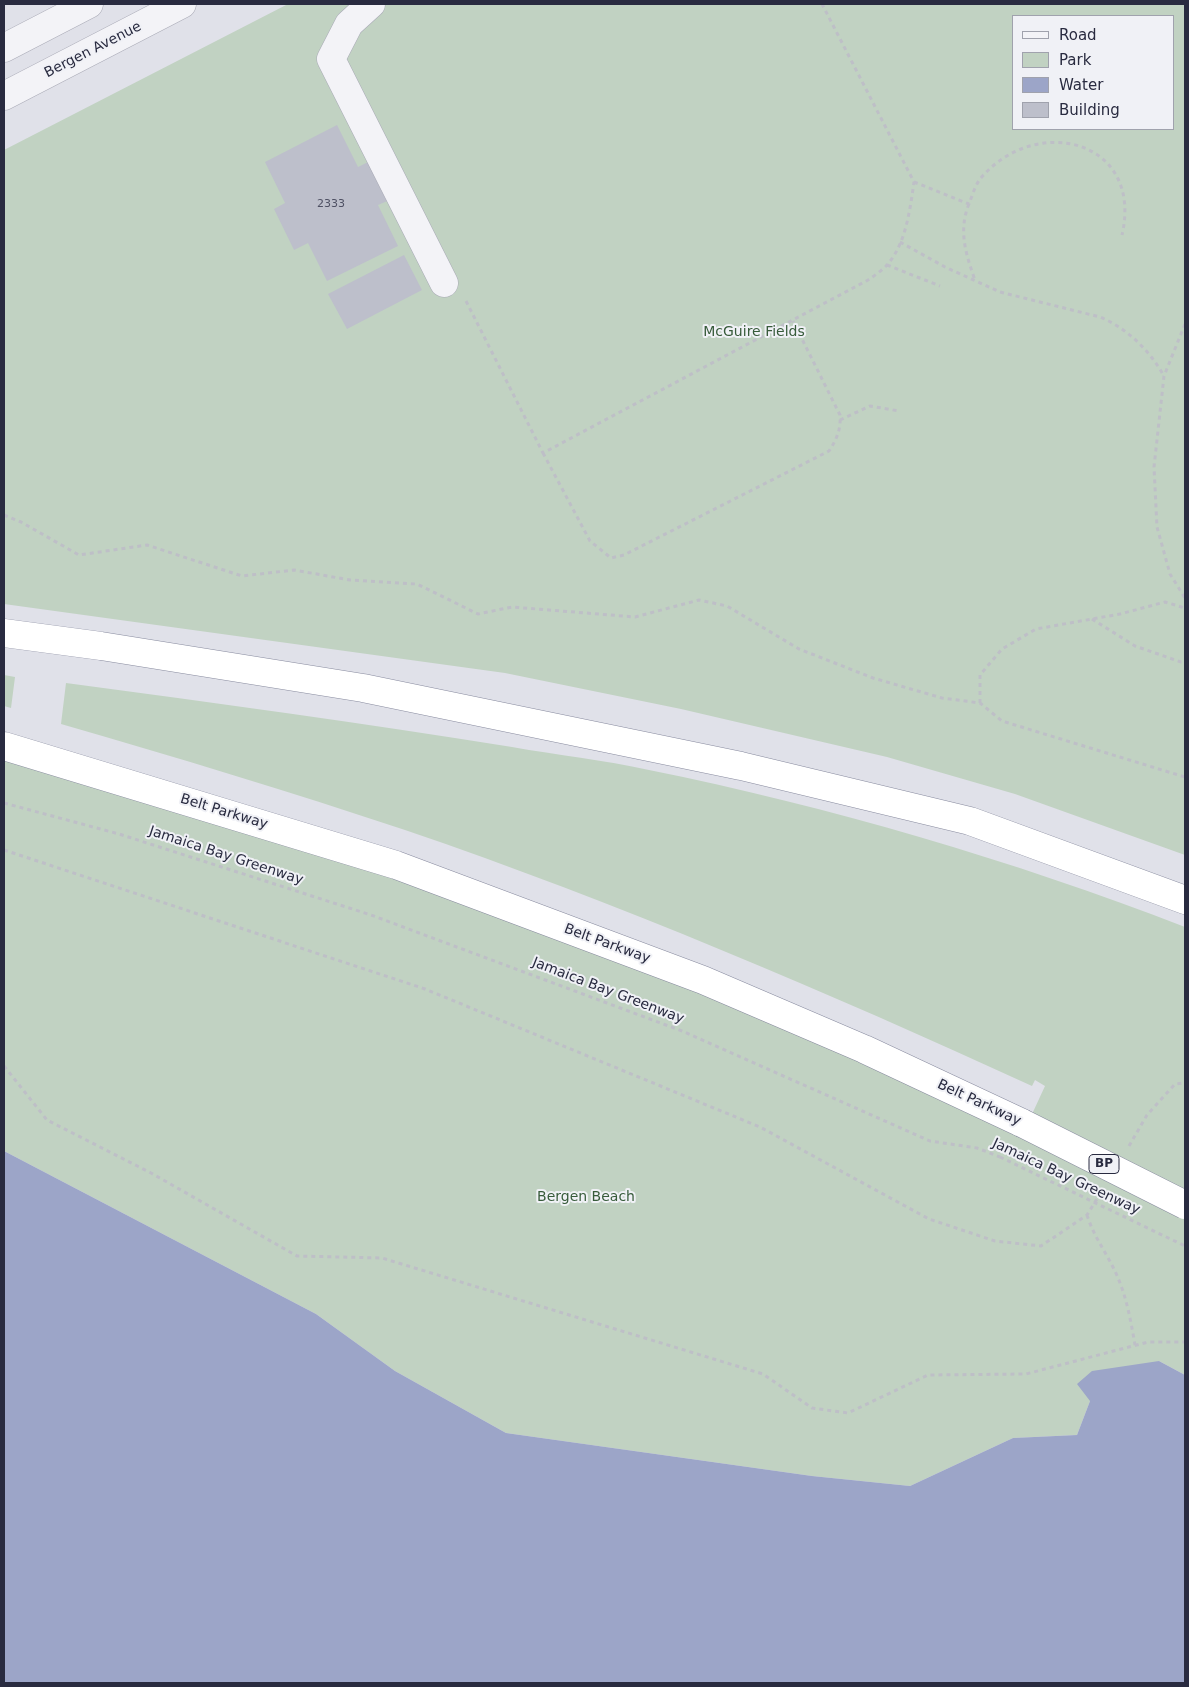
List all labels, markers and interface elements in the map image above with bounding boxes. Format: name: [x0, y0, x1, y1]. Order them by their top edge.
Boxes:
legend: [1012, 15, 1174, 130]
street label: Bergen Avenue: [42, 18, 144, 82]
text: Road: [1059, 26, 1097, 44]
text: Park: [1059, 51, 1091, 69]
text: Water: [1059, 76, 1103, 94]
text: Building: [1059, 101, 1120, 119]
house number: 2333: [317, 197, 345, 211]
park label: McGuire Fields: [703, 324, 805, 340]
street label: Belt Parkway: [178, 791, 270, 833]
street label: Jamaica Bay Greenway: [147, 823, 305, 889]
street label: Belt Parkway: [562, 921, 652, 967]
street label: Jamaica Bay Greenway: [530, 954, 686, 1028]
street label: Belt Parkway: [934, 1076, 1024, 1130]
street label: Jamaica Bay Greenway: [989, 1135, 1143, 1219]
road number: BP: [1089, 1154, 1119, 1174]
park label: Bergen Beach: [537, 1189, 635, 1205]

